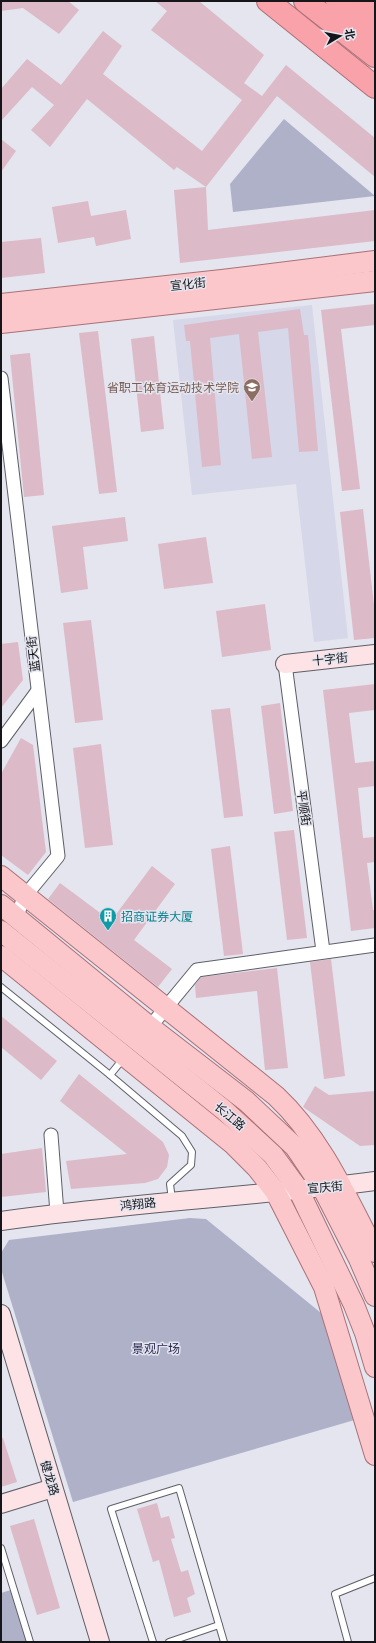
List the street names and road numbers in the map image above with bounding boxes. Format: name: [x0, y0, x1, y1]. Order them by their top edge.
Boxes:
street label: 宣化街: [169, 274, 207, 294]
street label: 蓝天街: [22, 635, 44, 673]
street label: 十字街: [311, 649, 349, 669]
street label: 平顺街: [293, 789, 315, 827]
street label: 长江路: [211, 1098, 249, 1134]
street label: 宣庆街: [306, 1177, 344, 1197]
street label: 鸿翔路: [119, 1194, 157, 1214]
street label: 健龙路: [37, 1458, 63, 1498]

